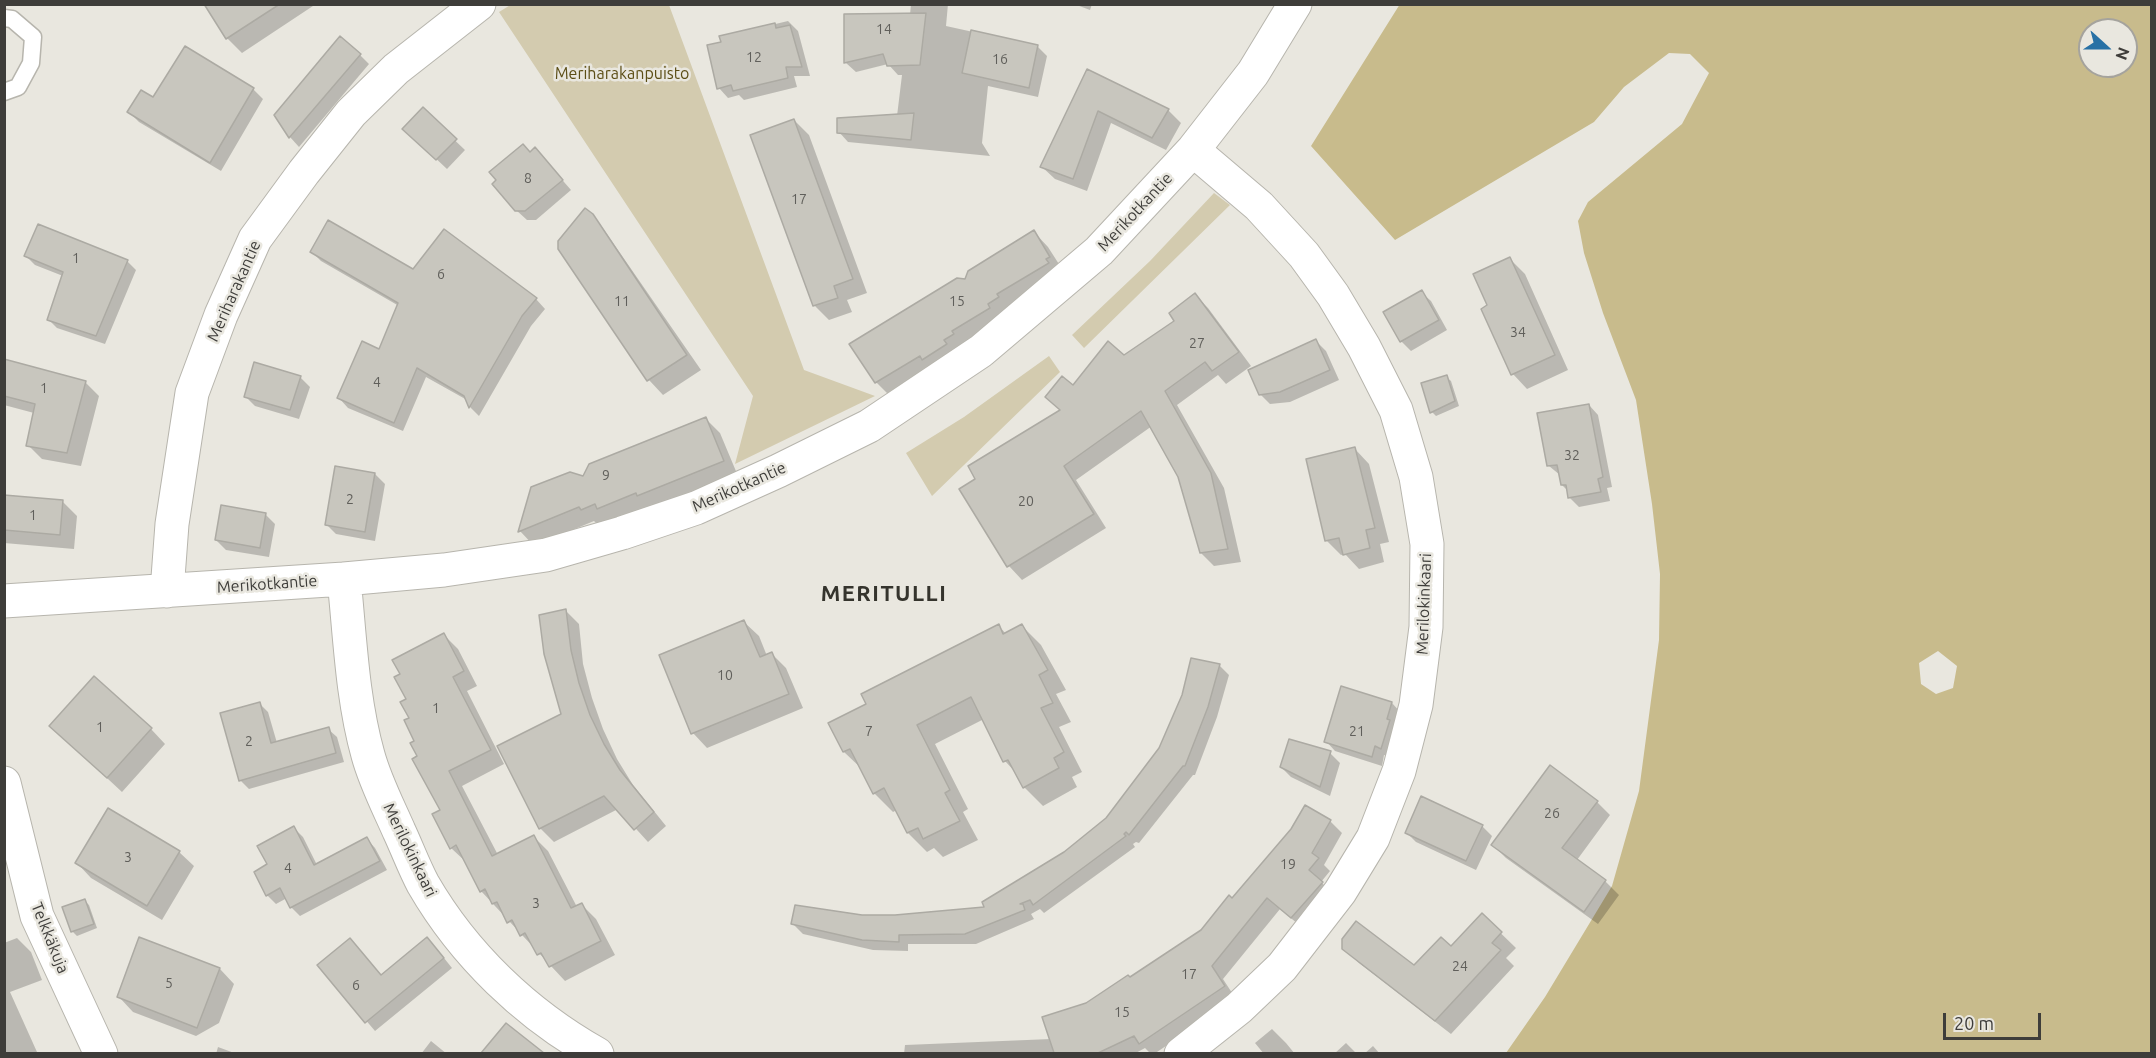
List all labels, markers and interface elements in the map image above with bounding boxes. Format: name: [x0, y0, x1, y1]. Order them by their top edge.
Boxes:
north arrow: [2078, 18, 2138, 78]
house number: 14: [876, 21, 892, 37]
text: N: [2112, 45, 2133, 63]
house number: 12: [746, 49, 762, 65]
house number: 16: [992, 51, 1008, 67]
park label: Meriharakanpuisto: [555, 64, 689, 84]
street label: Merikotkantie: [1094, 169, 1176, 255]
house number: 8: [524, 170, 532, 186]
house number: 17: [791, 191, 807, 207]
street label: Meriharakantie: [203, 237, 265, 345]
house number: 1: [72, 250, 80, 266]
house number: 6: [437, 266, 445, 282]
house number: 11: [614, 293, 630, 309]
house number: 15: [949, 293, 965, 309]
house number: 34: [1510, 324, 1526, 340]
house number: 27: [1189, 335, 1205, 351]
house number: 4: [373, 374, 381, 390]
house number: 1: [40, 380, 48, 396]
house number: 32: [1564, 447, 1580, 463]
street label: Merikotkantie: [689, 458, 789, 516]
house number: 9: [602, 467, 610, 483]
house number: 2: [346, 491, 354, 507]
house number: 20: [1018, 493, 1034, 509]
house number: 1: [29, 507, 37, 523]
street label: Merilokinkaari: [1413, 553, 1435, 655]
street label: Merikotkantie: [216, 571, 318, 597]
district label: MERITULLI: [821, 581, 947, 607]
house number: 10: [717, 667, 733, 683]
house number: 1: [432, 700, 440, 716]
house number: 1: [96, 719, 104, 735]
house number: 7: [865, 723, 873, 739]
house number: 21: [1349, 723, 1365, 739]
house number: 2: [245, 733, 253, 749]
street label: Merilokinkaari: [379, 800, 441, 900]
house number: 26: [1544, 805, 1560, 821]
house number: 3: [124, 849, 132, 865]
house number: 19: [1280, 856, 1296, 872]
house number: 4: [284, 860, 292, 876]
house number: 3: [532, 895, 540, 911]
street label: Telkkäkuja: [27, 900, 73, 976]
house number: 24: [1452, 958, 1468, 974]
house number: 17: [1181, 966, 1197, 982]
house number: 5: [165, 975, 173, 991]
house number: 6: [352, 977, 360, 993]
scale bar: [1946, 1001, 2044, 1039]
house number: 15: [1114, 1004, 1130, 1020]
text: 20 m: [1954, 1013, 1994, 1033]

